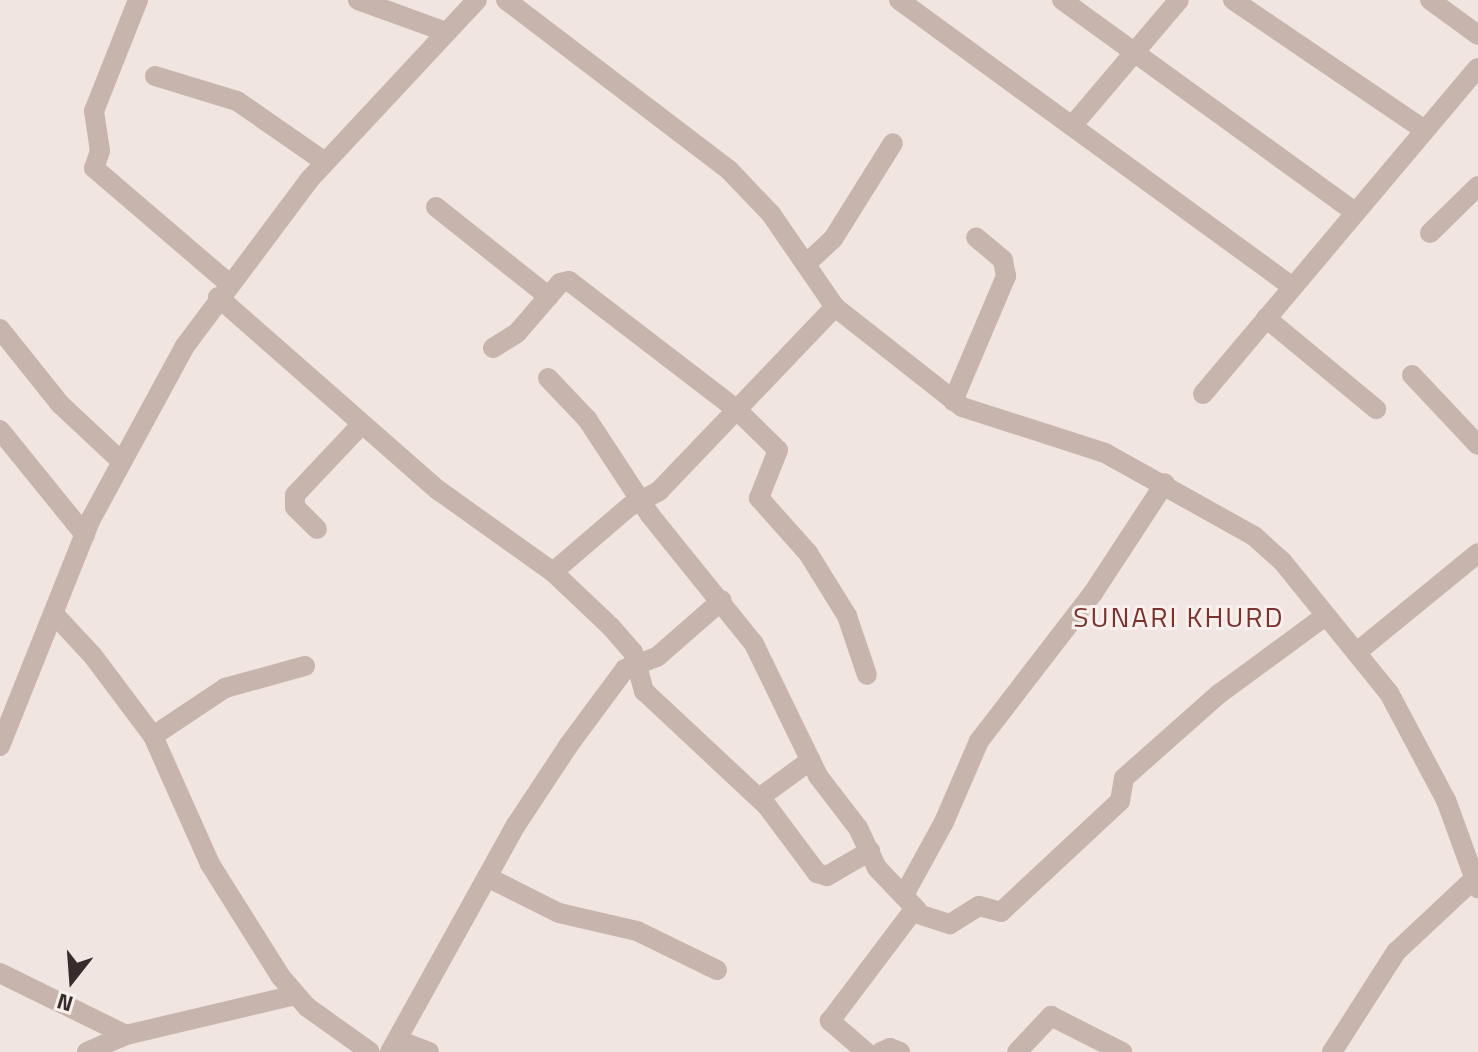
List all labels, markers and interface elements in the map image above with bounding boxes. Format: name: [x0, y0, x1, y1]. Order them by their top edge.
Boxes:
district label: SUNARI KHURD: [1073, 600, 1285, 634]
north arrow: [32, 940, 112, 1020]
text: N: [53, 984, 77, 1021]

